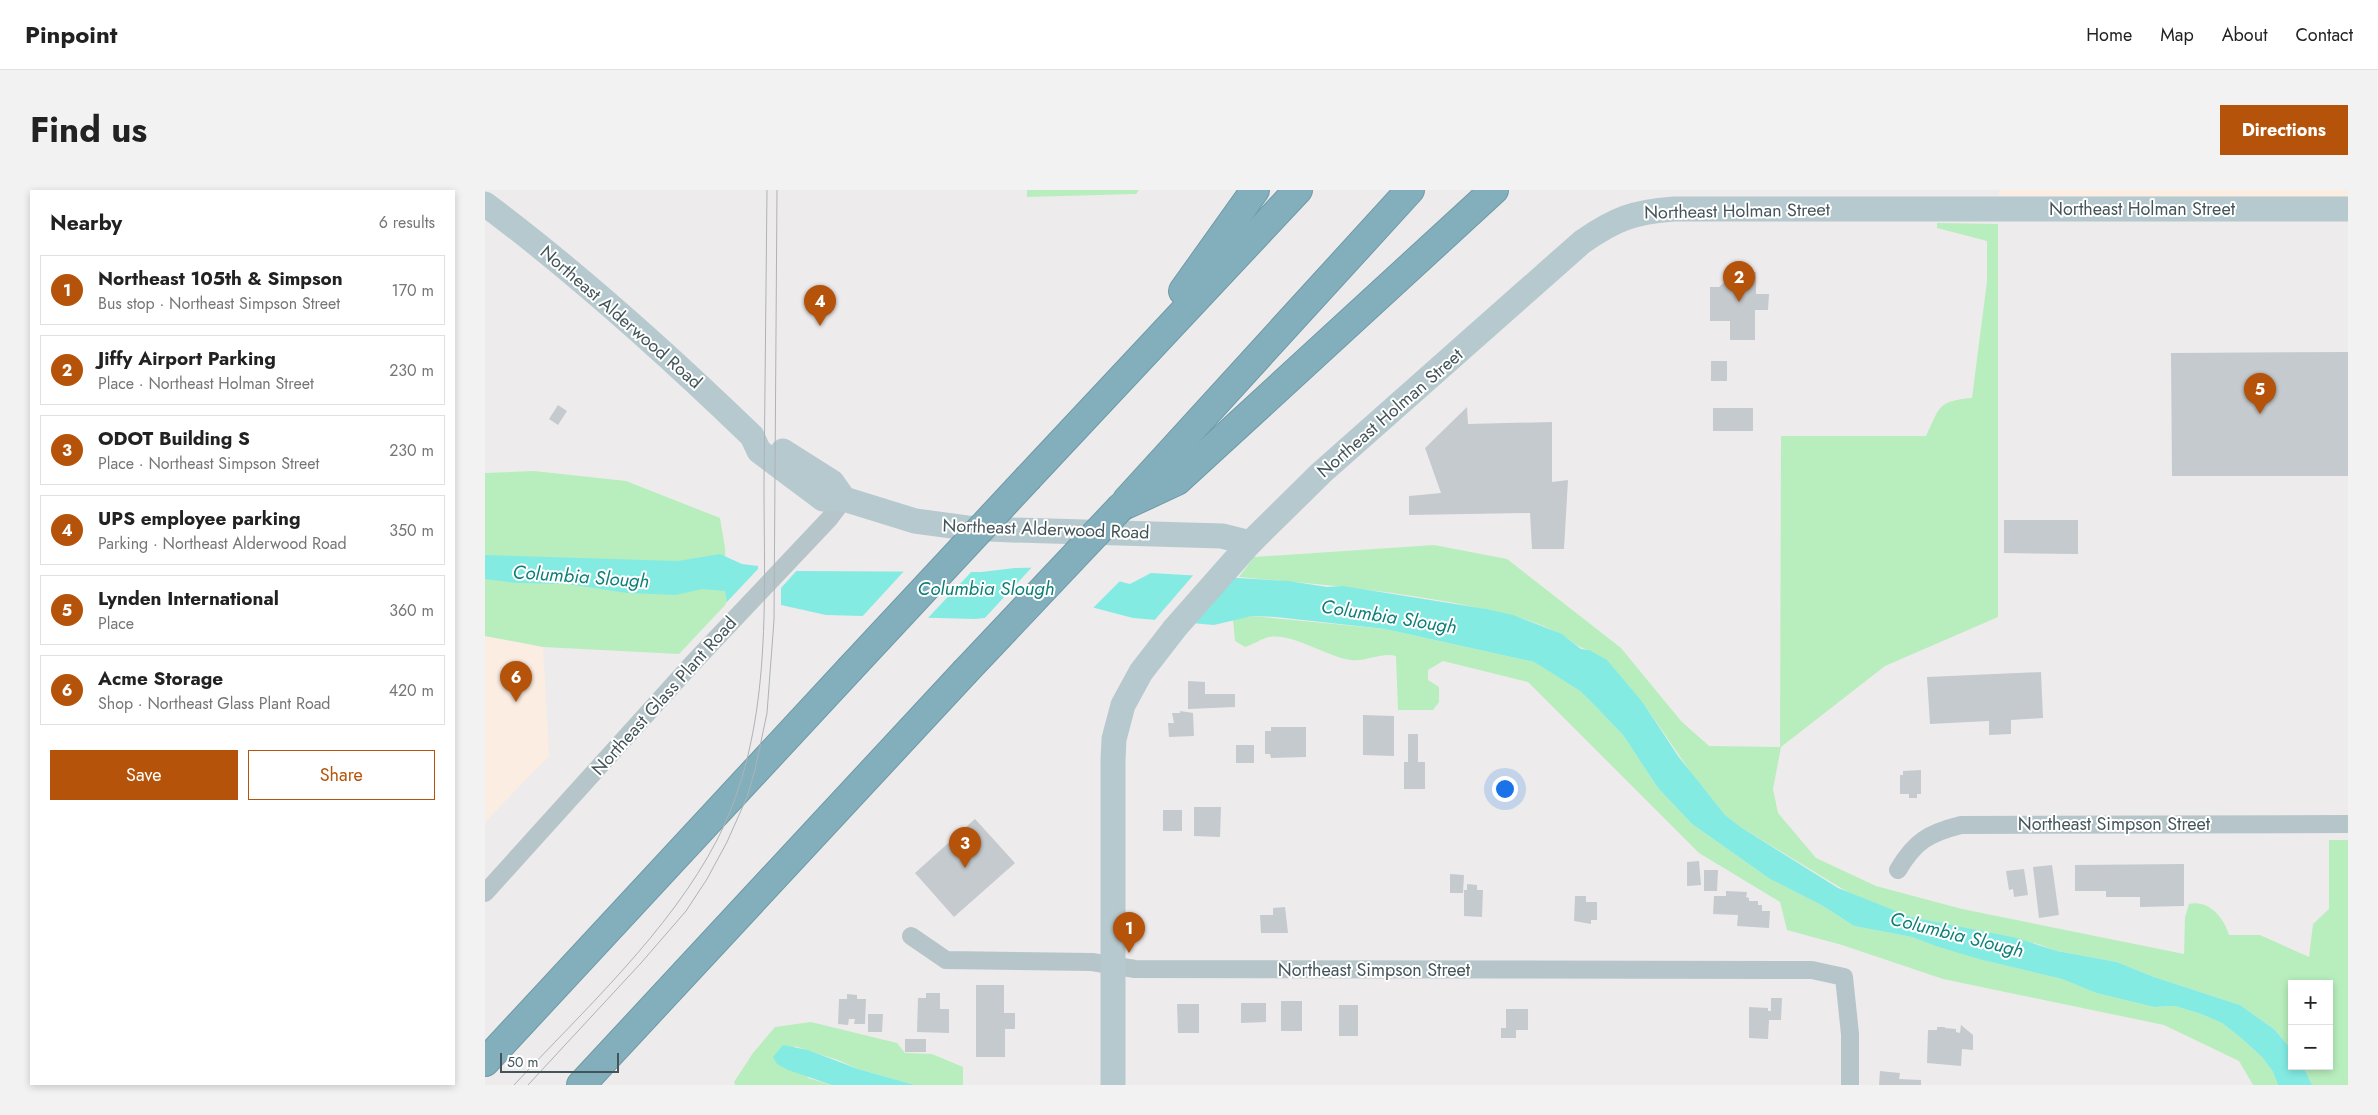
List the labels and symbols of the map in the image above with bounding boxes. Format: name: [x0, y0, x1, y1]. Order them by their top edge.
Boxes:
street label: Northeast Holman Street: [1644, 196, 1831, 226]
street label: Northeast Holman Street: [2049, 196, 2236, 222]
street label: Northeast Alderwood Road: [534, 239, 708, 395]
pin: 2: [1723, 261, 1755, 302]
pin: 4: [804, 285, 836, 326]
street label: Northeast Holman Street: [1311, 342, 1469, 484]
pin: 5: [2244, 373, 2276, 414]
street label: Northeast Alderwood Road: [942, 512, 1150, 546]
water label: Columbia Slough: [512, 558, 650, 595]
water label: Columbia Slough: [918, 575, 1054, 602]
water label: Columbia Slough: [1319, 592, 1459, 641]
street label: Northeast Glass Plant Road: [585, 611, 743, 781]
pin: 6: [500, 661, 532, 702]
your location: [1492, 776, 1518, 802]
street label: Northeast Simpson Street: [2018, 811, 2211, 837]
pin: 3: [949, 827, 981, 868]
water label: Columbia Slough: [1887, 905, 2027, 964]
pin: 1: [1113, 912, 1145, 953]
street label: Northeast Simpson Street: [1278, 957, 1471, 983]
scale bar: [500, 1050, 619, 1073]

